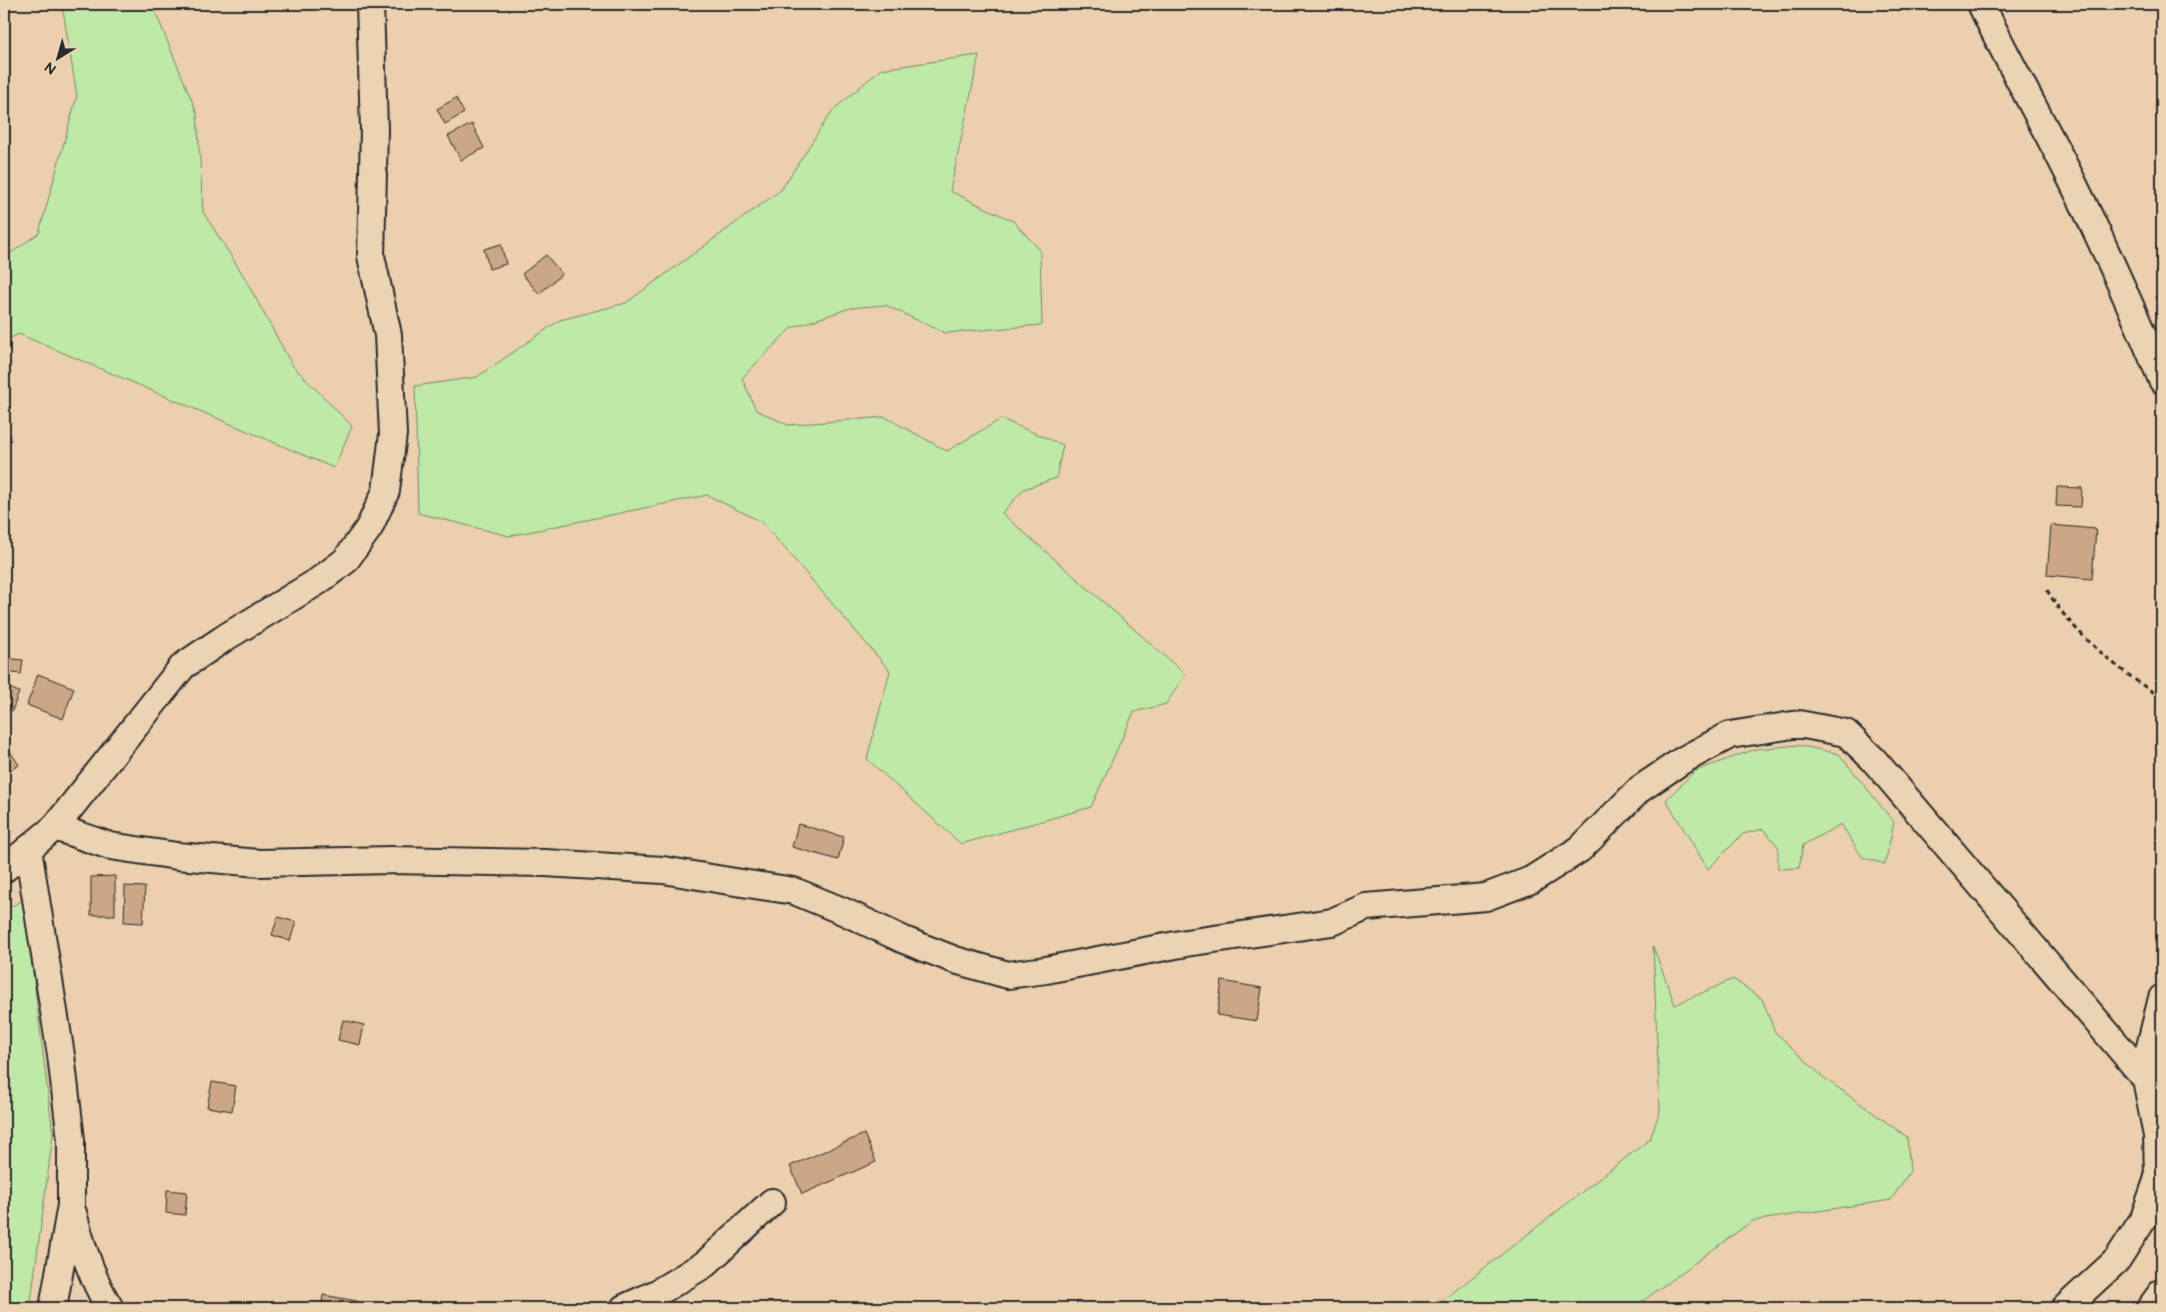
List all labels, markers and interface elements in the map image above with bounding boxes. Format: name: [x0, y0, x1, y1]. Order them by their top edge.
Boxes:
north arrow: [32, 32, 82, 82]
text: N: [41, 58, 60, 78]

